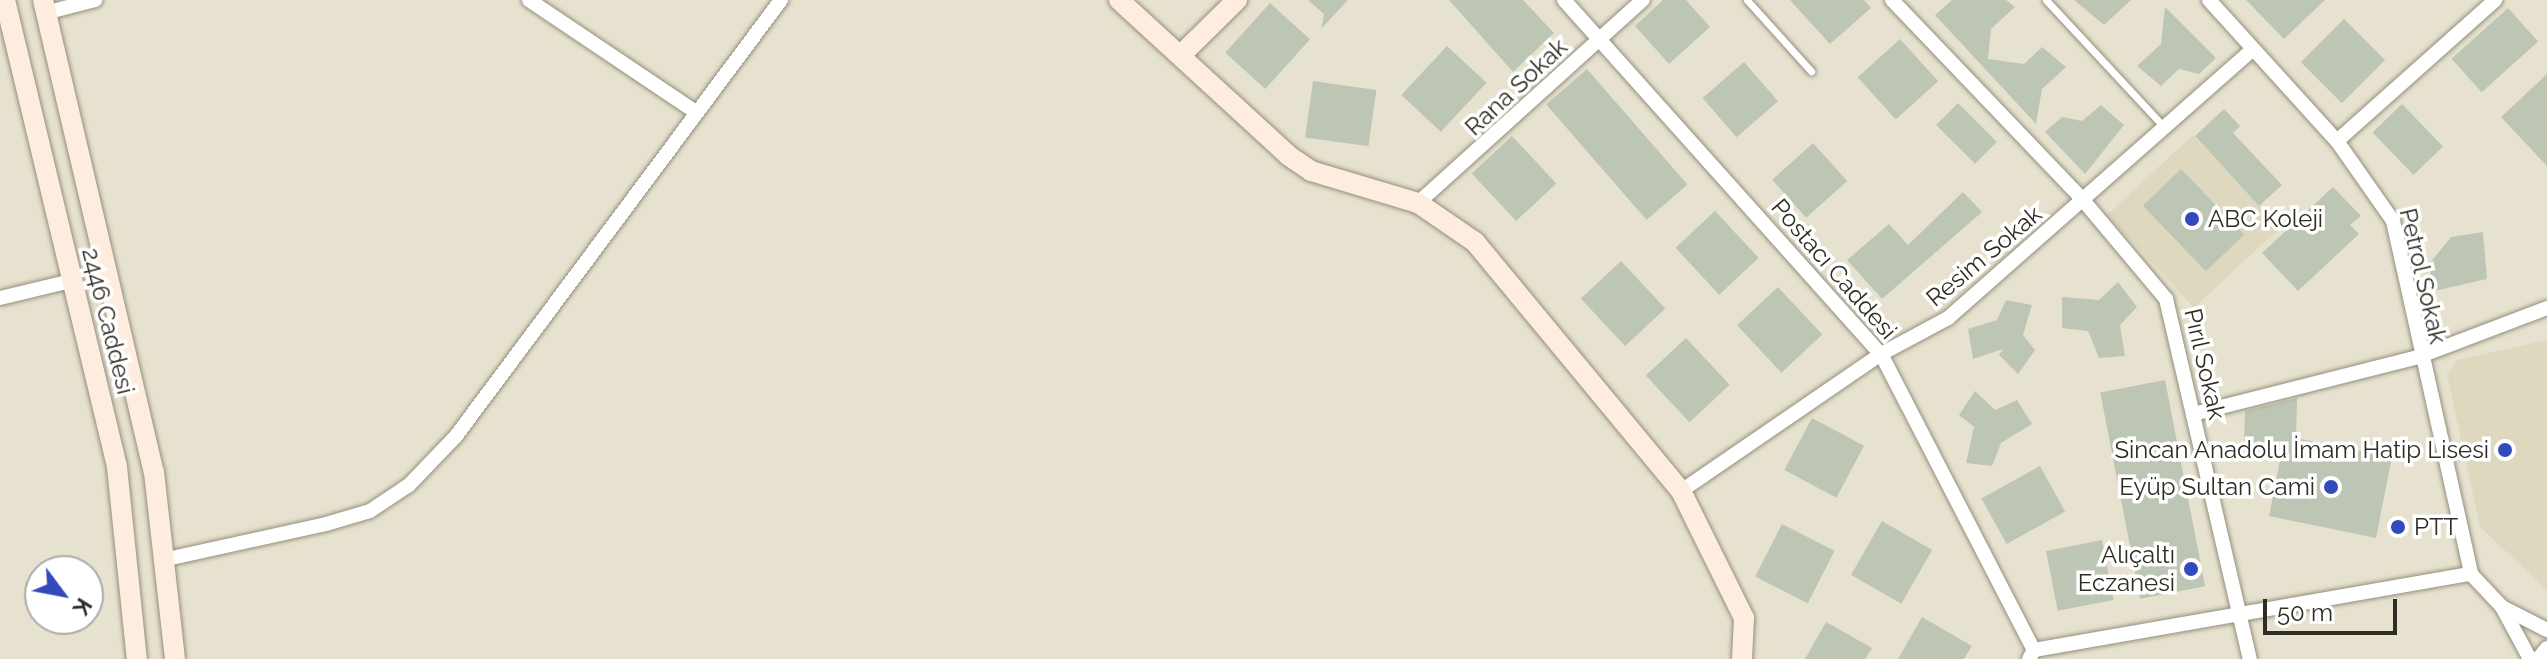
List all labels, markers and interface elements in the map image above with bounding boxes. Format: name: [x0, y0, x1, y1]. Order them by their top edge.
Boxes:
street label: Rana Sokak: [1459, 32, 1573, 142]
street label: Postacı Caddesi: [1765, 193, 1903, 345]
street label: Resim Sokak: [1920, 199, 2048, 313]
place label: ABC Koleji: [2208, 205, 2323, 233]
street label: Petrol Sokak: [2393, 205, 2453, 347]
marker: ABC Koleji: [2183, 210, 2201, 228]
street label: 2446 Caddesi: [76, 245, 140, 397]
street label: Pırıl Sokak: [2178, 305, 2232, 423]
place label: Sincan Anadolu İmam Hatip Lisesi: [2114, 436, 2489, 464]
marker: Sincan Anadolu İmam Hatip Lisesi: [2496, 441, 2514, 459]
place label: Eyüp Sultan Cami: [2119, 473, 2315, 501]
marker: Eyüp Sultan Cami: [2322, 478, 2340, 496]
place label: PTT: [2414, 513, 2458, 541]
marker: PTT: [2389, 518, 2407, 536]
place label: Alıçaltı Eczanesi: [2078, 541, 2175, 597]
north arrow: [24, 555, 104, 635]
marker: Alıçaltı Eczanesi: [2182, 560, 2200, 578]
scale bar: [2267, 583, 2401, 633]
text: K: [68, 594, 98, 620]
text: 50 m: [2277, 598, 2333, 627]

